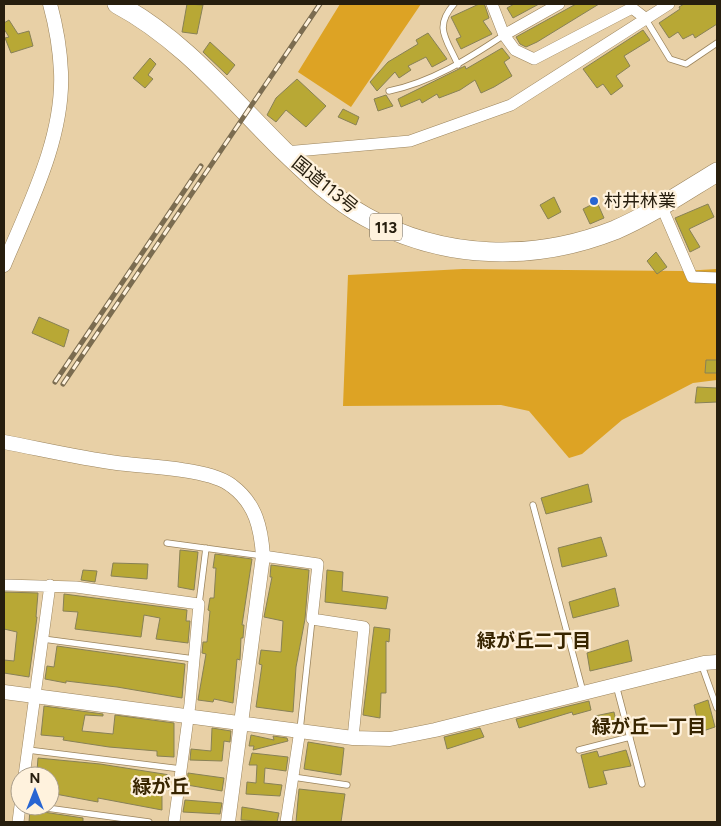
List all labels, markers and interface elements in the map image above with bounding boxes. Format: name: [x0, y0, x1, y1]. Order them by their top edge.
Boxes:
street label: 国道113号: [288, 152, 362, 218]
place label: 村井林業: [604, 190, 676, 212]
marker: 村井林業: [588, 195, 600, 207]
road number: 113: [370, 213, 402, 240]
district label: 緑が丘二丁目: [477, 629, 591, 652]
district label: 緑が丘一丁目: [592, 715, 706, 738]
north arrow: [10, 766, 60, 816]
text: N: [30, 770, 40, 787]
district label: 緑が丘: [132, 775, 190, 798]

